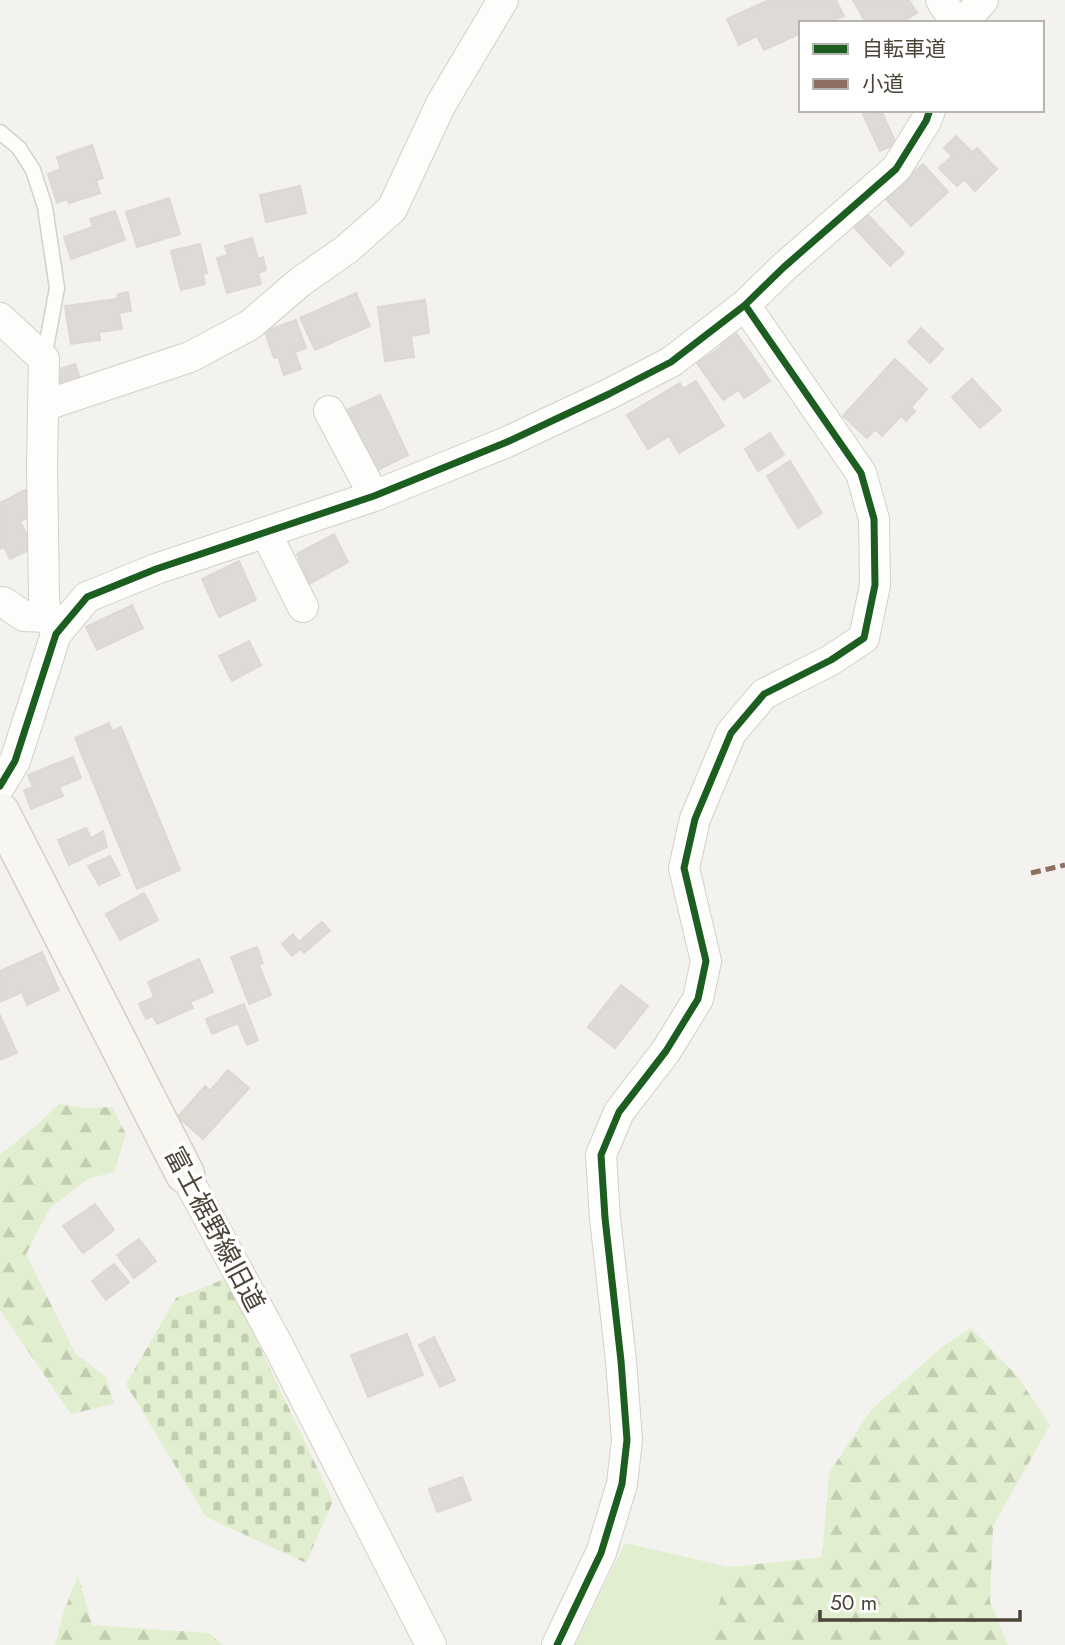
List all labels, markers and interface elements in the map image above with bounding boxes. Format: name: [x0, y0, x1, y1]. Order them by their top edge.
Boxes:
legend: [799, 21, 1044, 112]
text: 自転車道: [862, 34, 946, 64]
text: 小道: [862, 69, 904, 99]
street label: 富士裾野線旧道: [155, 1140, 275, 1318]
scale bar: [820, 1578, 1020, 1622]
text: 50 m: [830, 1588, 877, 1618]

